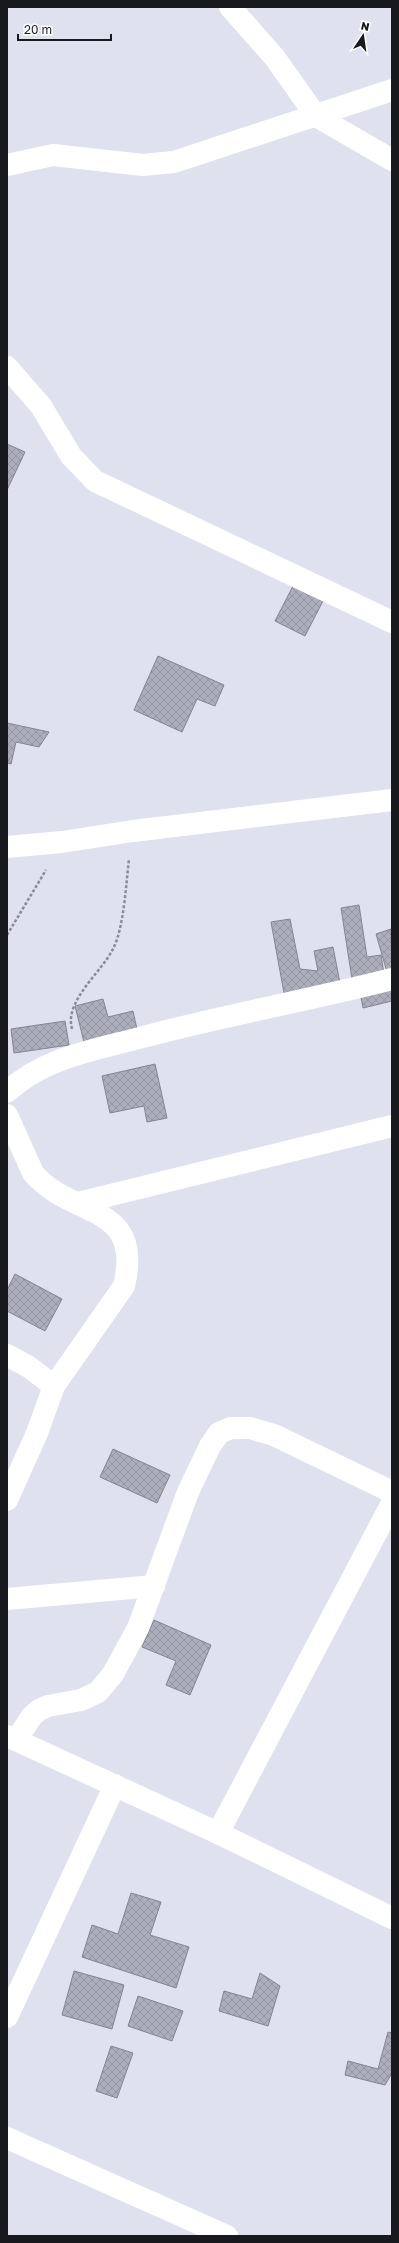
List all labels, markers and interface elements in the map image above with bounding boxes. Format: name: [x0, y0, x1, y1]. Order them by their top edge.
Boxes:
scale bar: [18, 16, 111, 42]
north arrow: [343, 16, 383, 56]
text: N: [360, 18, 371, 33]
text: 20 m: [24, 22, 52, 37]

